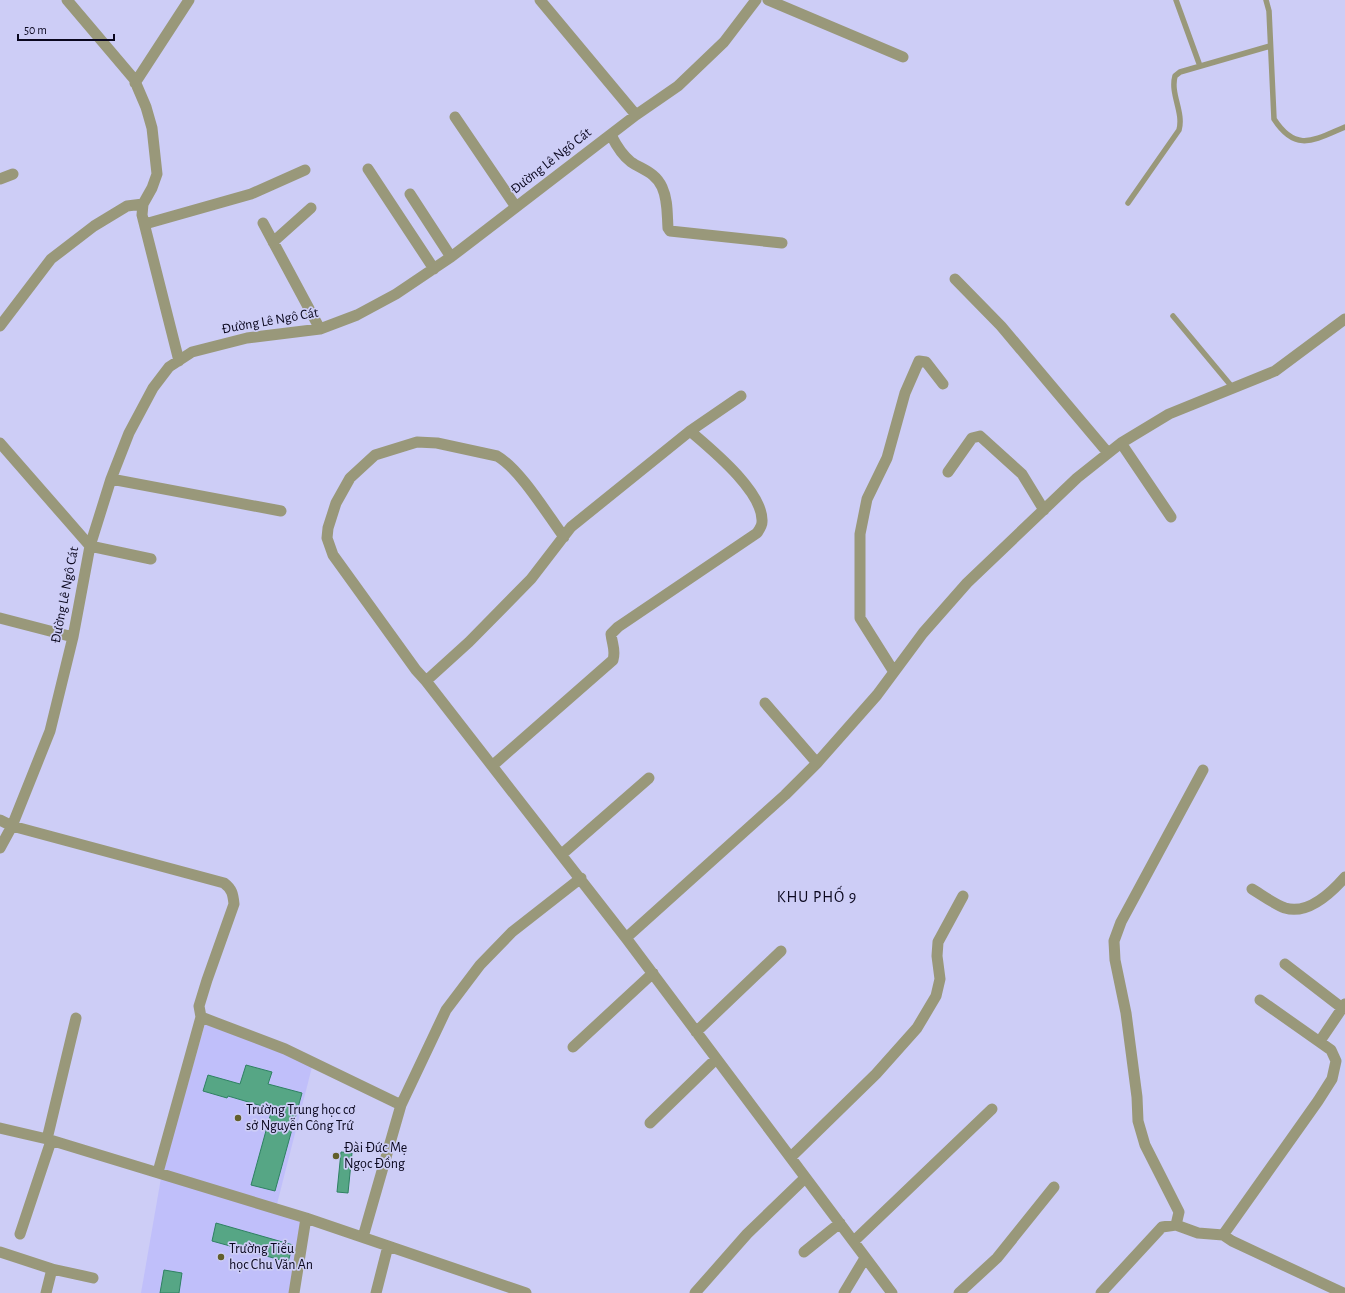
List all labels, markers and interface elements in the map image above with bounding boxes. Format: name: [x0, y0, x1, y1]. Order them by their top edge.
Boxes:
scale bar: [18, 16, 114, 42]
text: 50 m: [24, 24, 47, 36]
street label: Đường Lê Ngô Cát: [508, 125, 594, 197]
street label: Đường Lê Ngô Cát: [221, 306, 320, 336]
street label: Đường Lê Ngô Cát: [49, 545, 81, 644]
district label: KHU PHỐ 9: [777, 885, 857, 905]
place label: Trường Trung học cơ sở Nguyễn Công Trứ: [246, 1103, 356, 1133]
marker: Trường Trung học cơ sở Nguyễn Công Trứ: [233, 1113, 243, 1123]
place label: Đài Đức Mẹ Ngọc Đồng: [344, 1141, 407, 1171]
marker: Đài Đức Mẹ Ngọc Đồng: [331, 1151, 341, 1161]
place label: Trường Tiểu học Chu Văn An: [229, 1240, 313, 1272]
marker: Trường Tiểu học Chu Văn An: [216, 1252, 226, 1262]

